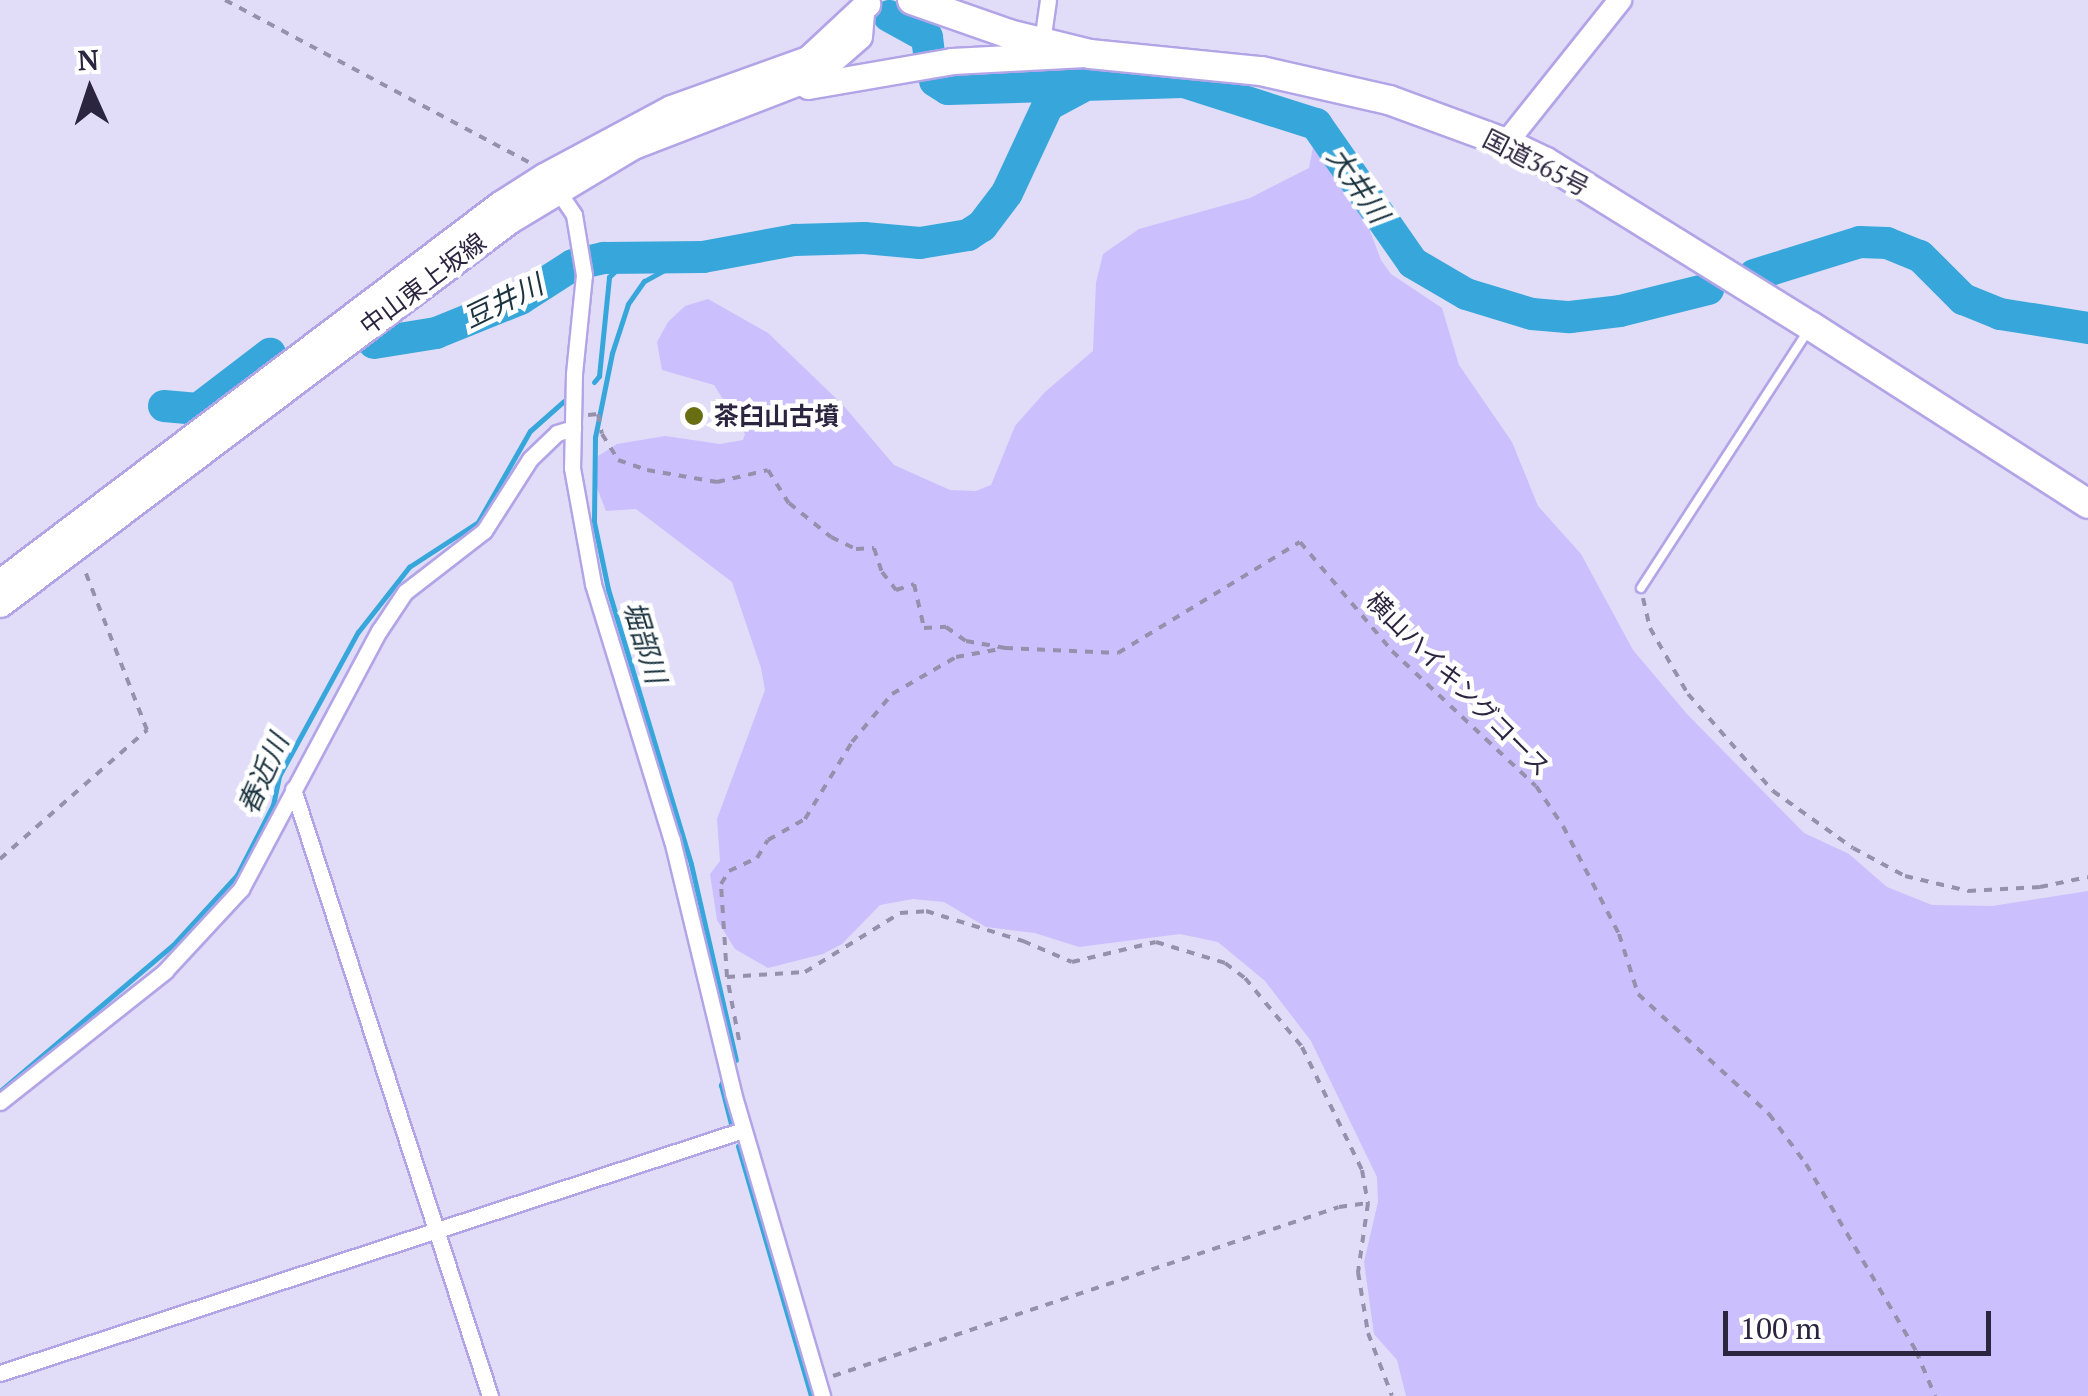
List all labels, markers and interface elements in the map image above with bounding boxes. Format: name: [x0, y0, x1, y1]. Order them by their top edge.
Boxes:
north arrow: [40, 40, 140, 140]
text: N: [77, 41, 100, 79]
street label: 国道365号: [1478, 124, 1594, 202]
water label: 大井川: [1320, 141, 1396, 229]
street label: 中山東上坂線: [354, 227, 492, 341]
water label: 豆井川: [458, 267, 548, 335]
place label: 茶臼山古墳: [714, 401, 839, 431]
marker: 茶臼山古墳: [683, 405, 705, 427]
street label: 横山ハイキングコース: [1359, 585, 1557, 783]
water label: 堀部川: [617, 597, 673, 687]
water label: 春近川: [231, 729, 295, 819]
scale bar: [1728, 1291, 1996, 1353]
text: 100 m: [1740, 1308, 1821, 1348]

